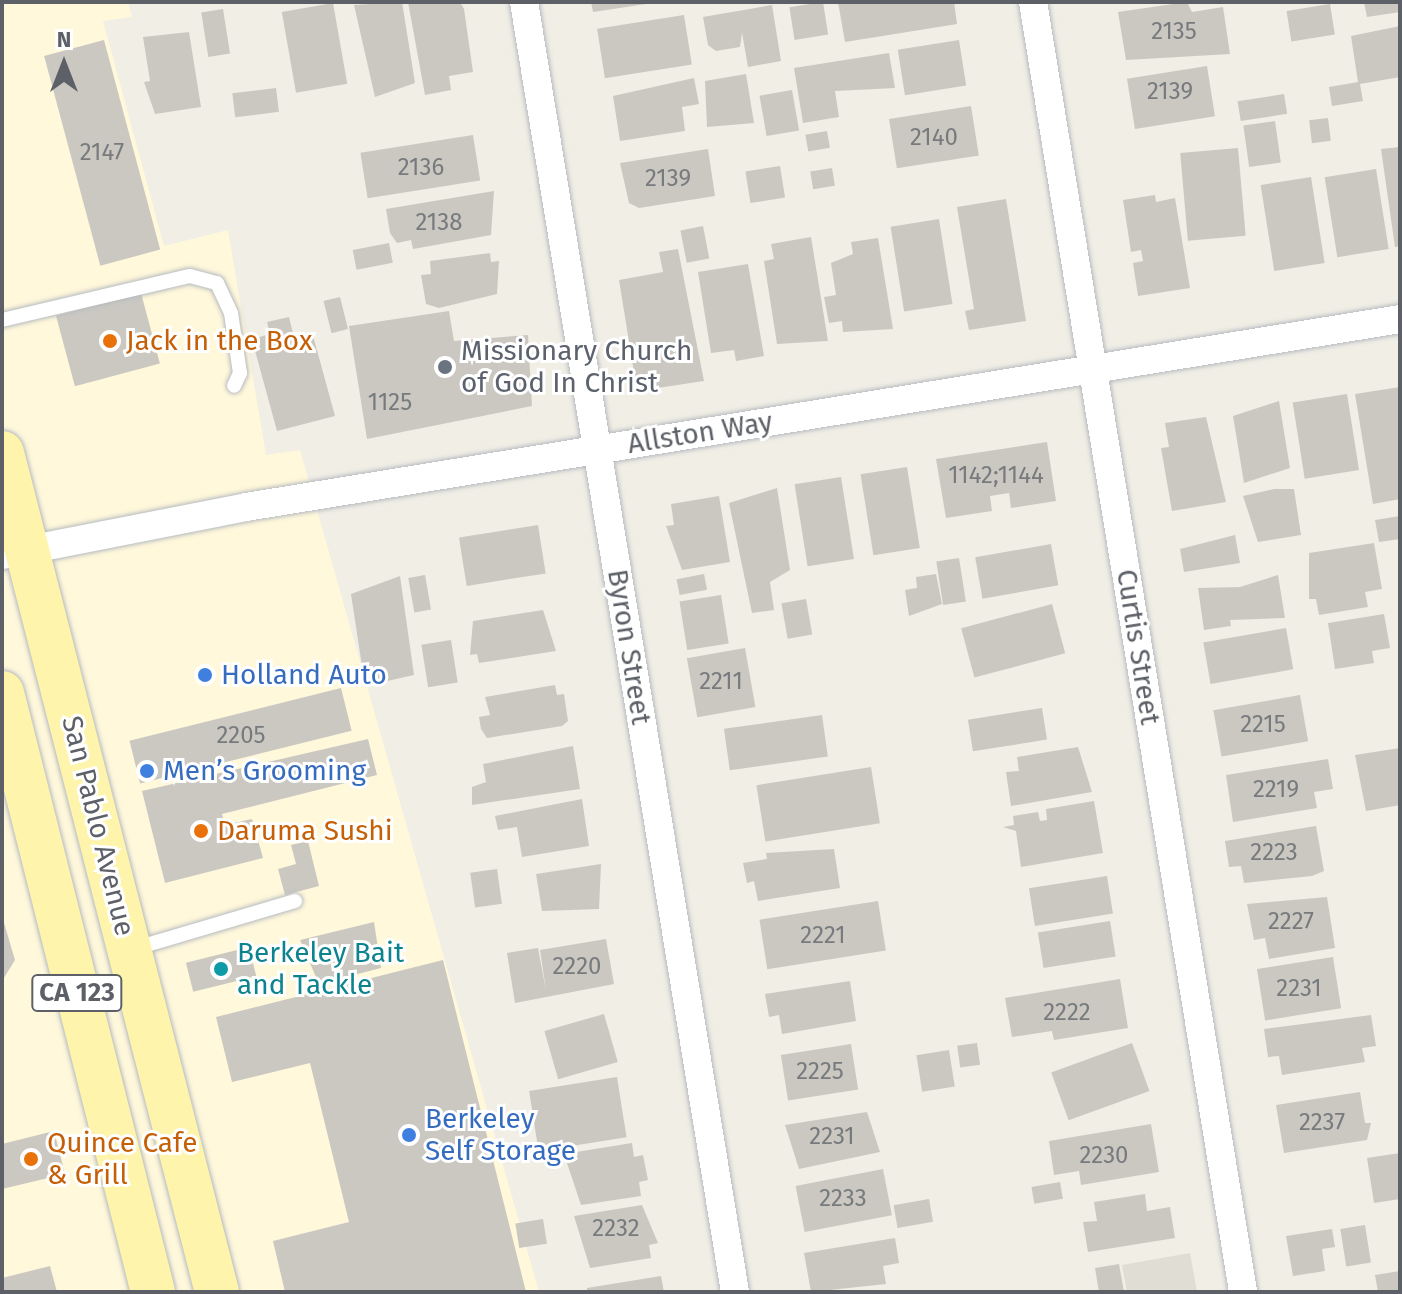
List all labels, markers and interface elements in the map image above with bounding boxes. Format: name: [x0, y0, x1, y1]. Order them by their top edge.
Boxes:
house number: 2135: [1151, 18, 1197, 46]
north arrow: [24, 24, 104, 104]
text: N: [57, 26, 71, 53]
house number: 2139: [1147, 78, 1193, 106]
house number: 2140: [910, 124, 958, 152]
house number: 2147: [80, 139, 124, 167]
house number: 2136: [398, 154, 444, 182]
house number: 2139: [645, 165, 691, 193]
house number: 2138: [416, 209, 462, 237]
place label: Jack in the Box: [126, 324, 313, 358]
marker: Jack in the Box: [101, 332, 119, 350]
place label: Missionary Church of God In Christ: [461, 334, 692, 400]
marker: Missionary Church of God In Christ: [436, 358, 454, 376]
house number: 1125: [368, 389, 412, 417]
street label: Allston Way: [625, 405, 775, 461]
house number: 1142;1144: [948, 462, 1044, 490]
street label: Byron Street: [600, 567, 658, 727]
street label: Curtis Street: [1109, 567, 1167, 727]
place label: Holland Auto: [221, 658, 387, 692]
marker: Holland Auto: [196, 666, 214, 684]
house number: 2211: [699, 668, 743, 696]
house number: 2215: [1240, 711, 1286, 739]
street label: San Pablo Avenue: [54, 712, 142, 940]
house number: 2205: [216, 722, 266, 750]
place label: Men’s Grooming: [163, 754, 366, 788]
marker: Men’s Grooming: [138, 762, 156, 780]
house number: 2219: [1253, 776, 1299, 804]
place label: Daruma Sushi: [217, 814, 393, 848]
marker: Daruma Sushi: [192, 822, 210, 840]
house number: 2223: [1250, 839, 1298, 867]
house number: 2227: [1268, 908, 1314, 936]
house number: 2221: [800, 922, 846, 950]
place label: Berkeley Bait and Tackle: [237, 936, 404, 1002]
house number: 2220: [552, 953, 602, 981]
marker: Berkeley Bait and Tackle: [212, 960, 230, 978]
road number: CA 123: [31, 971, 123, 1015]
house number: 2231: [1276, 975, 1322, 1003]
house number: 2222: [1043, 999, 1091, 1027]
house number: 2225: [796, 1058, 844, 1086]
place label: Berkeley Self Storage: [425, 1102, 576, 1168]
house number: 2237: [1299, 1109, 1345, 1137]
house number: 2231: [809, 1123, 855, 1151]
place label: Quince Cafe & Grill: [47, 1126, 197, 1192]
marker: Berkeley Self Storage: [400, 1126, 418, 1144]
house number: 2230: [1079, 1142, 1129, 1170]
marker: Quince Cafe & Grill: [22, 1150, 40, 1168]
house number: 2233: [819, 1185, 867, 1213]
house number: 2232: [592, 1215, 640, 1243]

